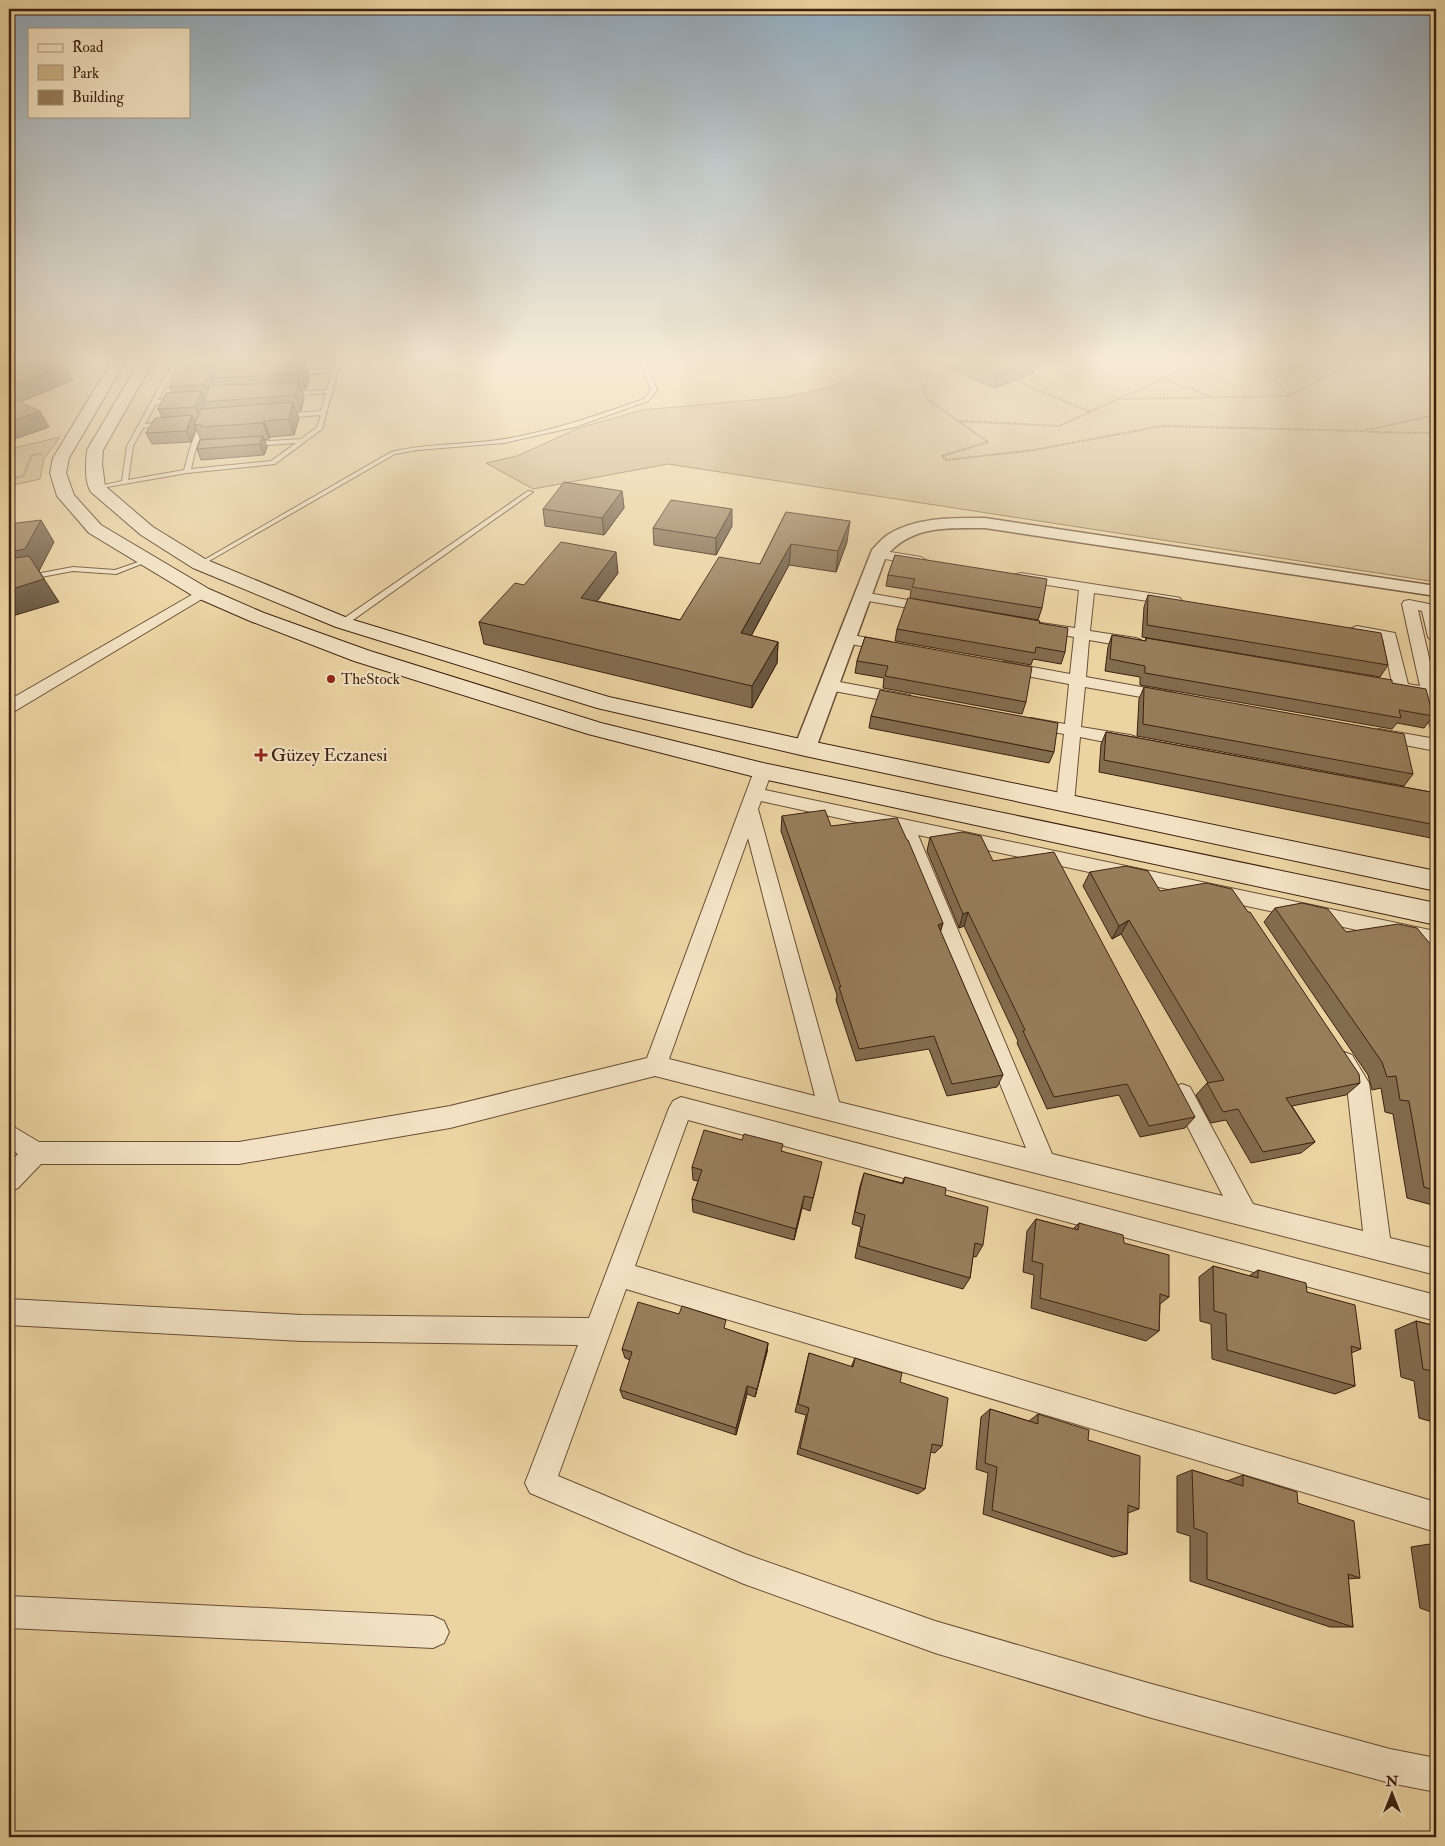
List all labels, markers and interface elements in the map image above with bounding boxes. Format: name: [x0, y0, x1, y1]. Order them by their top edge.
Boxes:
legend: [28, 28, 190, 118]
text: Road: [72, 38, 104, 57]
text: Park: [72, 64, 99, 83]
text: Building: [72, 88, 124, 107]
place label: TheStock: [341, 670, 400, 689]
marker: TheStock: [325, 673, 337, 685]
place label: Güzey Eczanesi: [271, 744, 388, 767]
marker: Güzey Eczanesi: [255, 749, 267, 761]
north arrow: [1368, 1768, 1418, 1818]
text: N: [1385, 1773, 1399, 1790]

